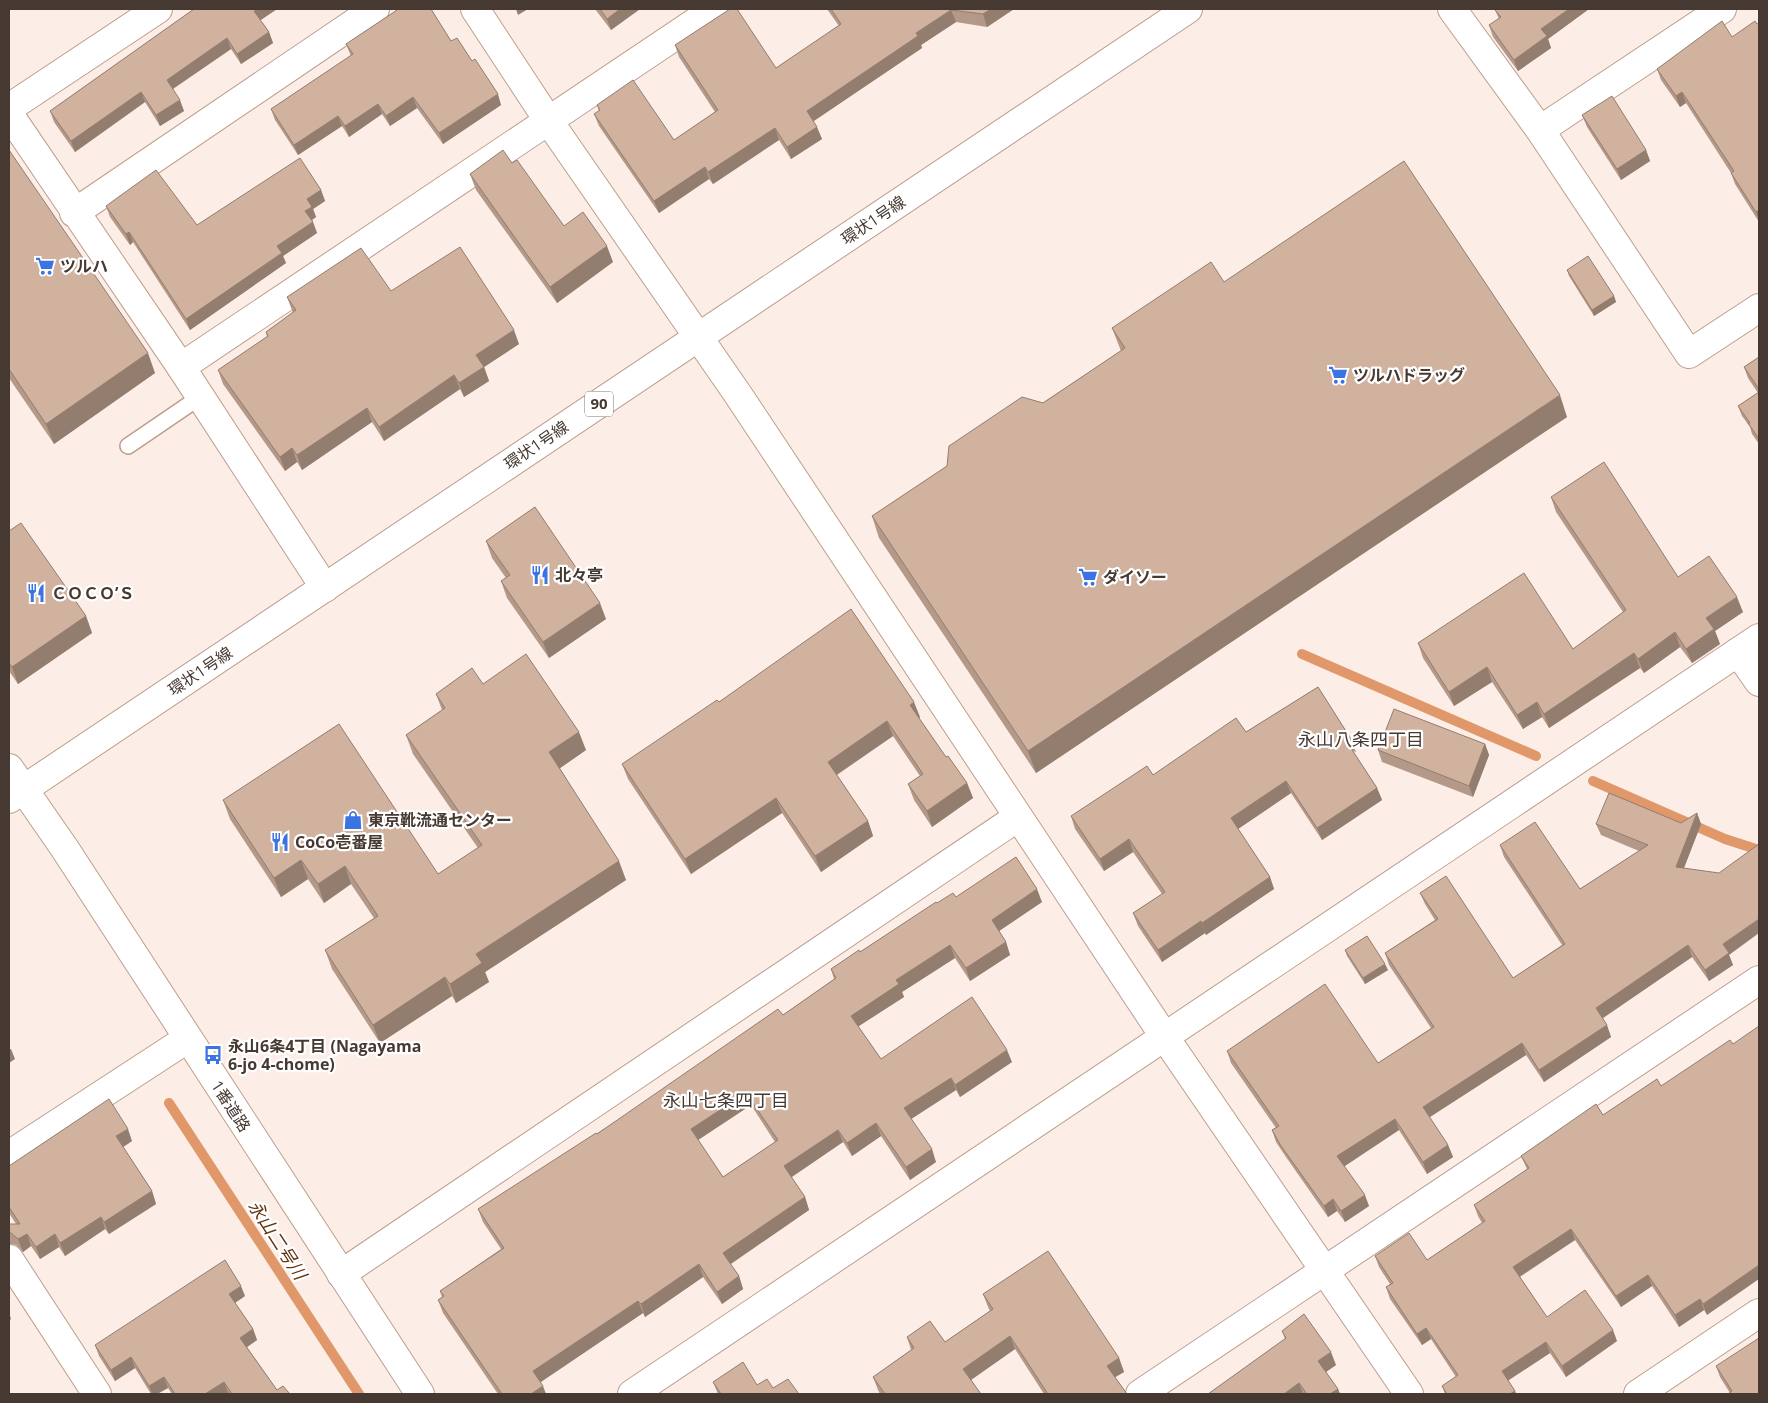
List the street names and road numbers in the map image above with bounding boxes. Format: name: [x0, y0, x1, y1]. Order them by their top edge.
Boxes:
street label: 環状1号線: [837, 190, 909, 250]
road number: 90: [585, 392, 613, 416]
street label: 環状1号線: [500, 415, 572, 475]
street label: 環状1号線: [164, 641, 236, 701]
street label: 1番道路: [206, 1076, 256, 1136]

